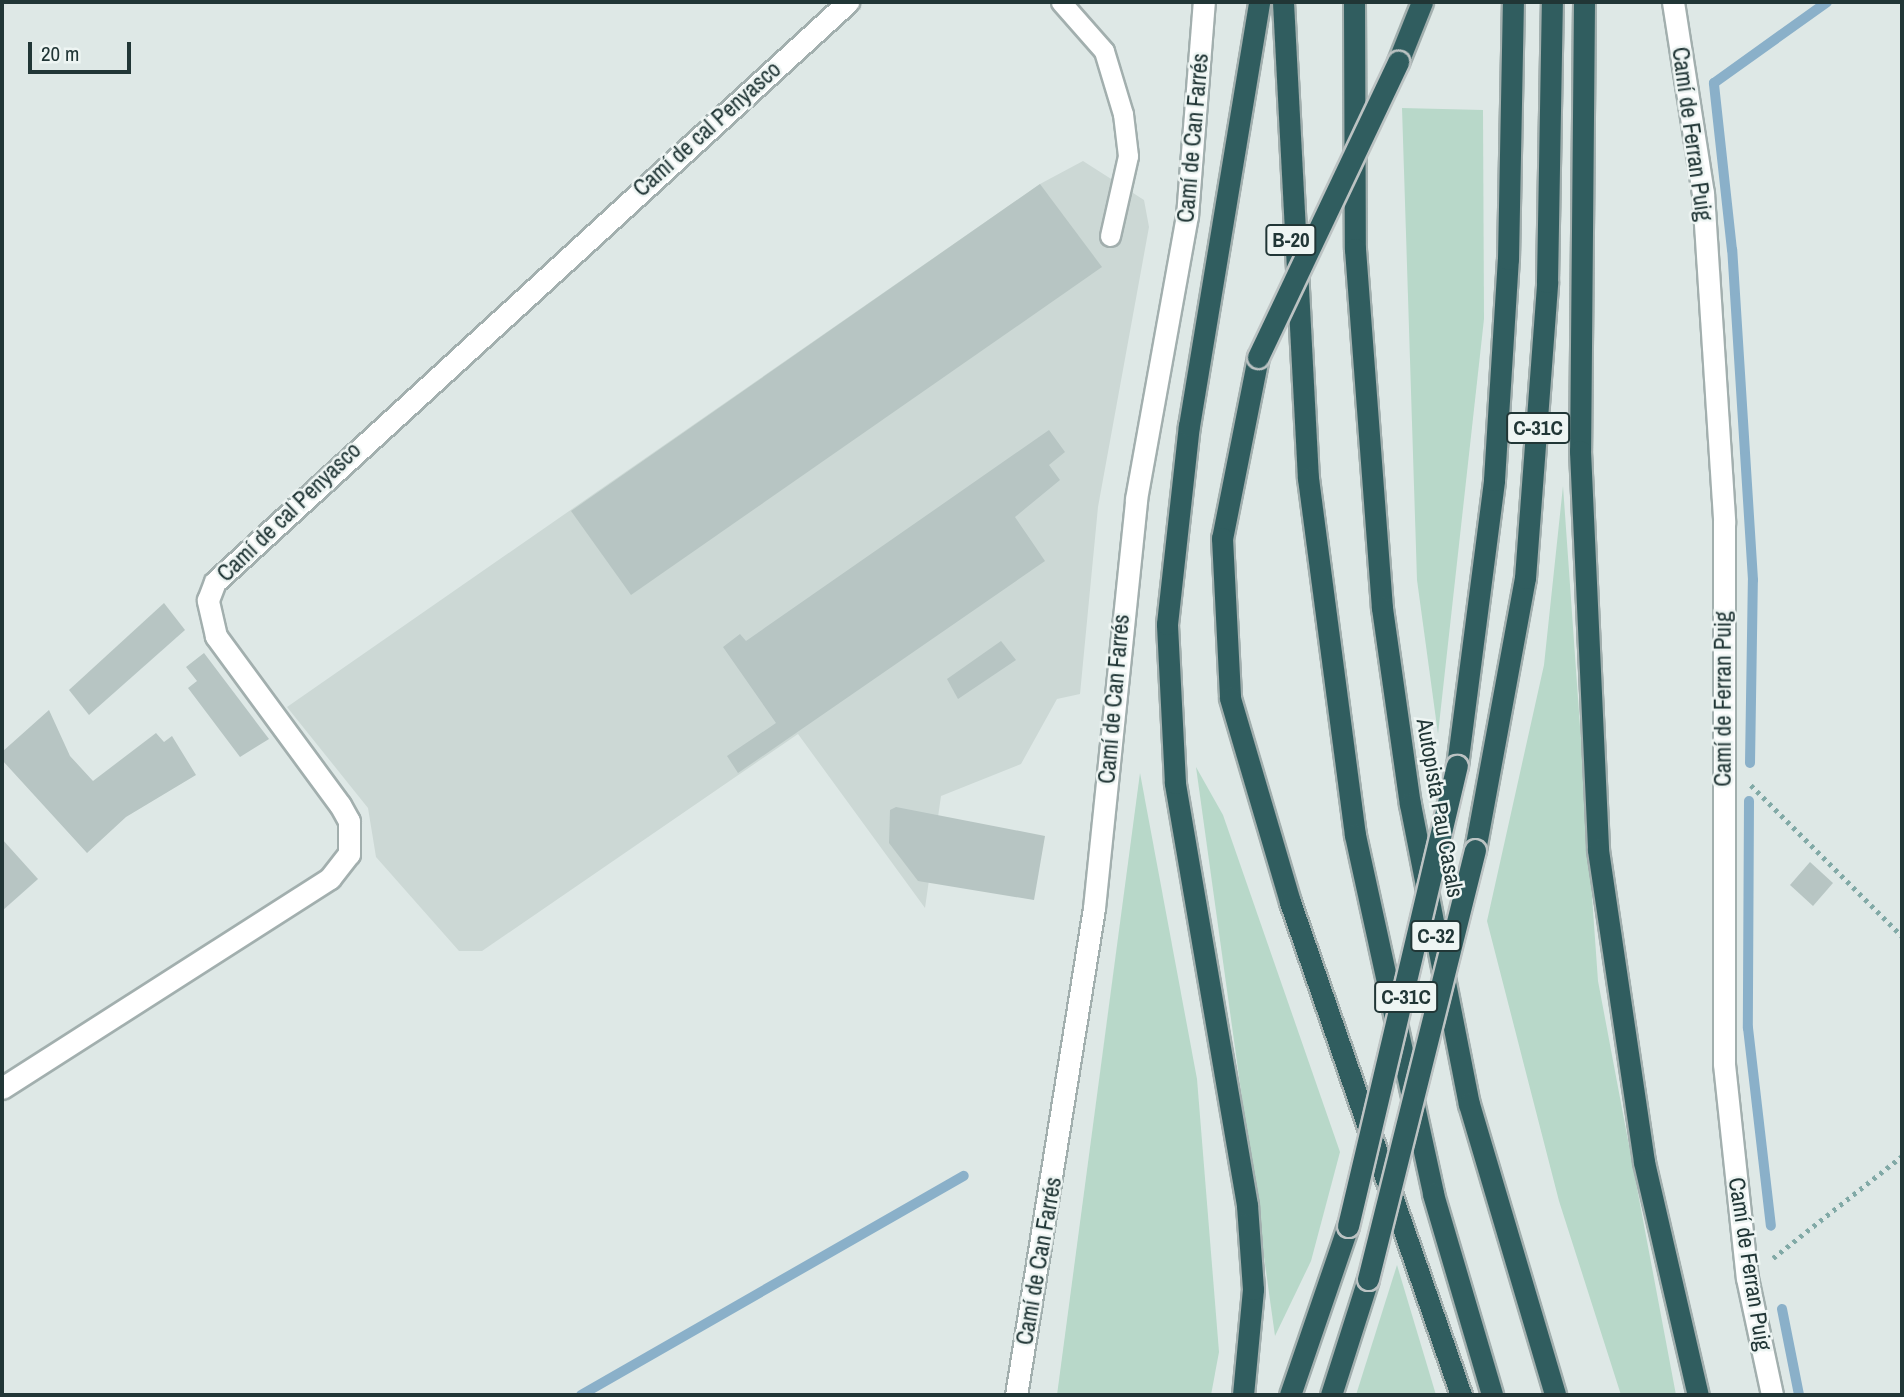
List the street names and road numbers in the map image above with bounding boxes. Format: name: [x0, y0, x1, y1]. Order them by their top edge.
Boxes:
street label: Camí de Ferran Puig: [1666, 45, 1718, 223]
street label: Camí de Can Farrés: [1172, 52, 1214, 224]
street label: Camí de cal Penyasco: [628, 56, 786, 202]
road number: B-20: [1265, 222, 1317, 258]
road number: C-31C: [1505, 410, 1571, 446]
street label: Camí de cal Penyasco: [212, 437, 366, 587]
street label: Camí de Ferran Puig: [1709, 611, 1737, 787]
street label: Camí de Can Farrés: [1093, 613, 1135, 785]
street label: Autopista Pau Casals: [1411, 716, 1469, 900]
road number: C-32: [1410, 918, 1462, 954]
road number: C-31C: [1373, 979, 1439, 1014]
street label: Camí de Can Farrés: [1011, 1175, 1067, 1347]
street label: Camí de Ferran Puig: [1723, 1175, 1777, 1353]

